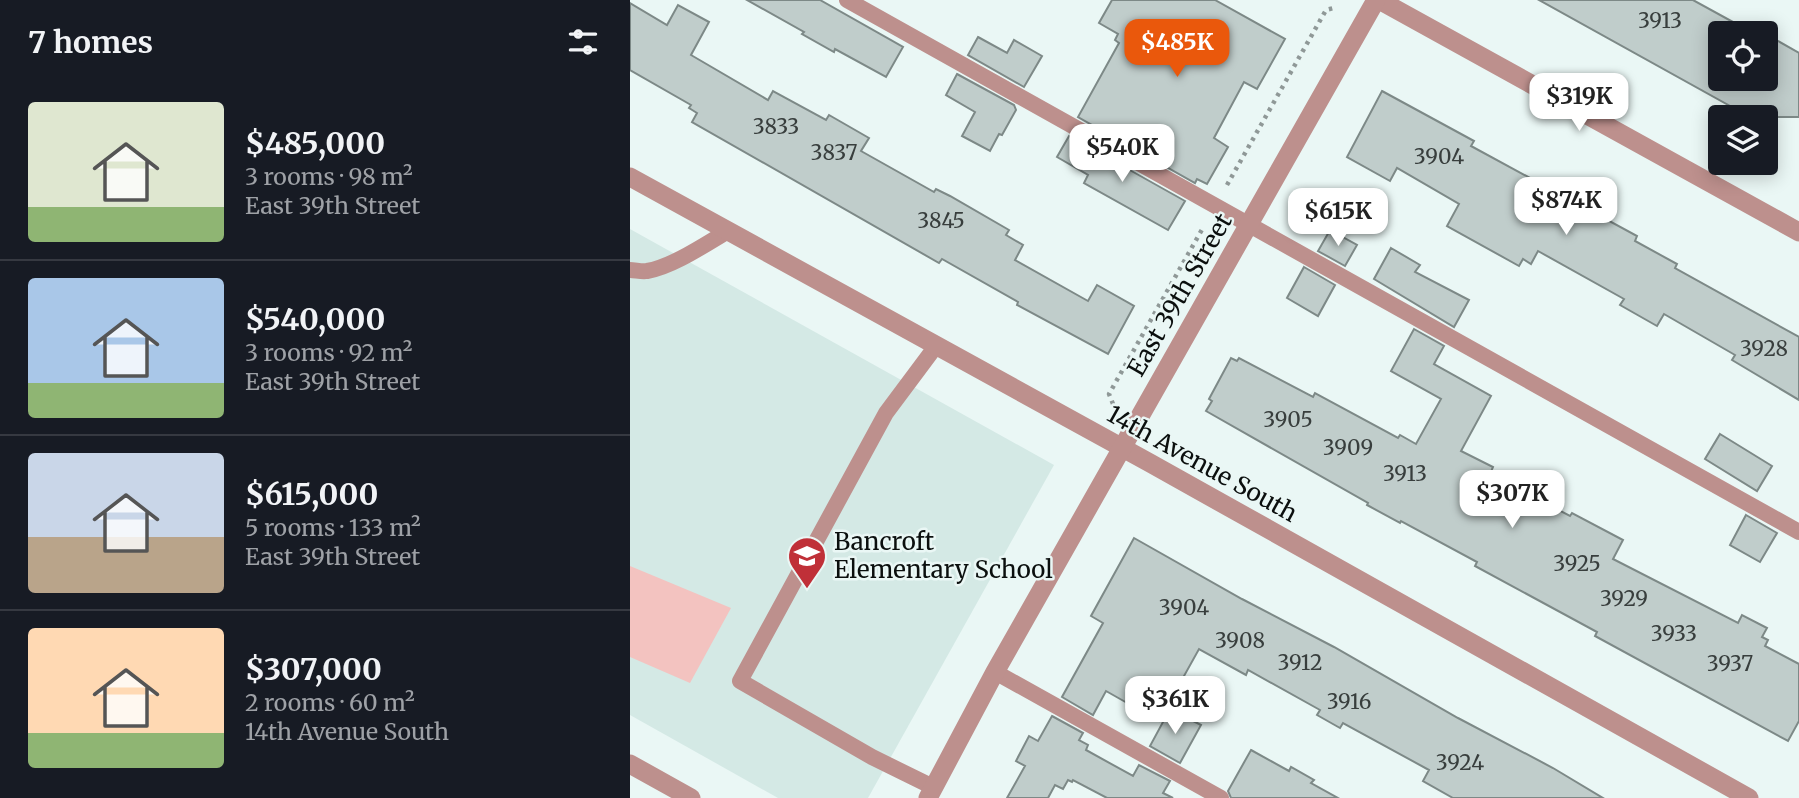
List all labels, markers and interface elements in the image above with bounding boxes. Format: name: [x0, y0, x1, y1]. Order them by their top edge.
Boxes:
house number: 3913: [1638, 7, 1682, 34]
pin: $485K: [1128, 20, 1226, 79]
map controls: [1708, 21, 1778, 175]
button: locate: [1708, 21, 1778, 91]
text: 7 homes: [28, 23, 153, 61]
icon: filters: [564, 23, 602, 61]
text: $485K: [1140, 27, 1214, 56]
pin: $319K: [1530, 74, 1628, 133]
text: $319K: [1545, 81, 1613, 110]
button: layers: [1708, 105, 1778, 175]
house number: 3833: [753, 113, 799, 140]
text: $485,000: [245, 124, 385, 162]
pin: $540K: [1073, 124, 1171, 184]
icon: home: [84, 130, 168, 214]
text: $540K: [1085, 132, 1159, 161]
house number: 3837: [811, 139, 857, 166]
house number: 3904: [1414, 143, 1464, 170]
text: 3 rooms · 98 m²: [245, 162, 413, 191]
pin: $874K: [1517, 177, 1615, 237]
text: $874K: [1530, 185, 1602, 214]
pin: $615K: [1289, 188, 1387, 248]
text: East 39th Street: [245, 191, 420, 220]
text: $615K: [1304, 196, 1372, 225]
house number: 3845: [917, 207, 965, 234]
street label: East 39th Street: [1120, 207, 1239, 382]
text: $540,000: [245, 300, 385, 338]
icon: home: [84, 306, 168, 390]
house number: 3928: [1740, 335, 1788, 362]
text: 3 rooms · 92 m²: [245, 338, 412, 367]
text: East 39th Street: [245, 367, 420, 396]
street label: 14th Avenue South: [1102, 398, 1303, 529]
house number: 3905: [1263, 406, 1313, 433]
house number: 3909: [1323, 434, 1373, 461]
house number: 3913: [1383, 460, 1427, 487]
pin: $307K: [1463, 470, 1561, 530]
text: $615,000: [245, 475, 378, 513]
text: $307K: [1476, 478, 1548, 507]
icon: home: [84, 481, 168, 565]
text: 5 rooms · 133 m²: [245, 513, 421, 542]
place label: Bancroft Elementary School: [834, 526, 1053, 585]
school or university icon: Bancroft Elementary School: [786, 535, 828, 590]
text: East 39th Street: [245, 542, 420, 571]
house number: 3925: [1553, 550, 1601, 577]
house number: 3929: [1600, 585, 1648, 612]
house number: 3904: [1159, 594, 1209, 621]
house number: 3933: [1651, 620, 1697, 647]
house number: 3908: [1215, 627, 1265, 654]
house number: 3912: [1277, 649, 1323, 676]
text: $307,000: [245, 650, 382, 688]
house number: 3937: [1707, 650, 1753, 677]
icon: home: [84, 656, 168, 740]
pin: $361K: [1126, 676, 1224, 736]
text: $361K: [1141, 684, 1209, 713]
text: 2 rooms · 60 m²: [245, 688, 415, 717]
house number: 3916: [1327, 688, 1371, 715]
text: 14th Avenue South: [245, 717, 449, 746]
house number: 3924: [1436, 749, 1484, 776]

